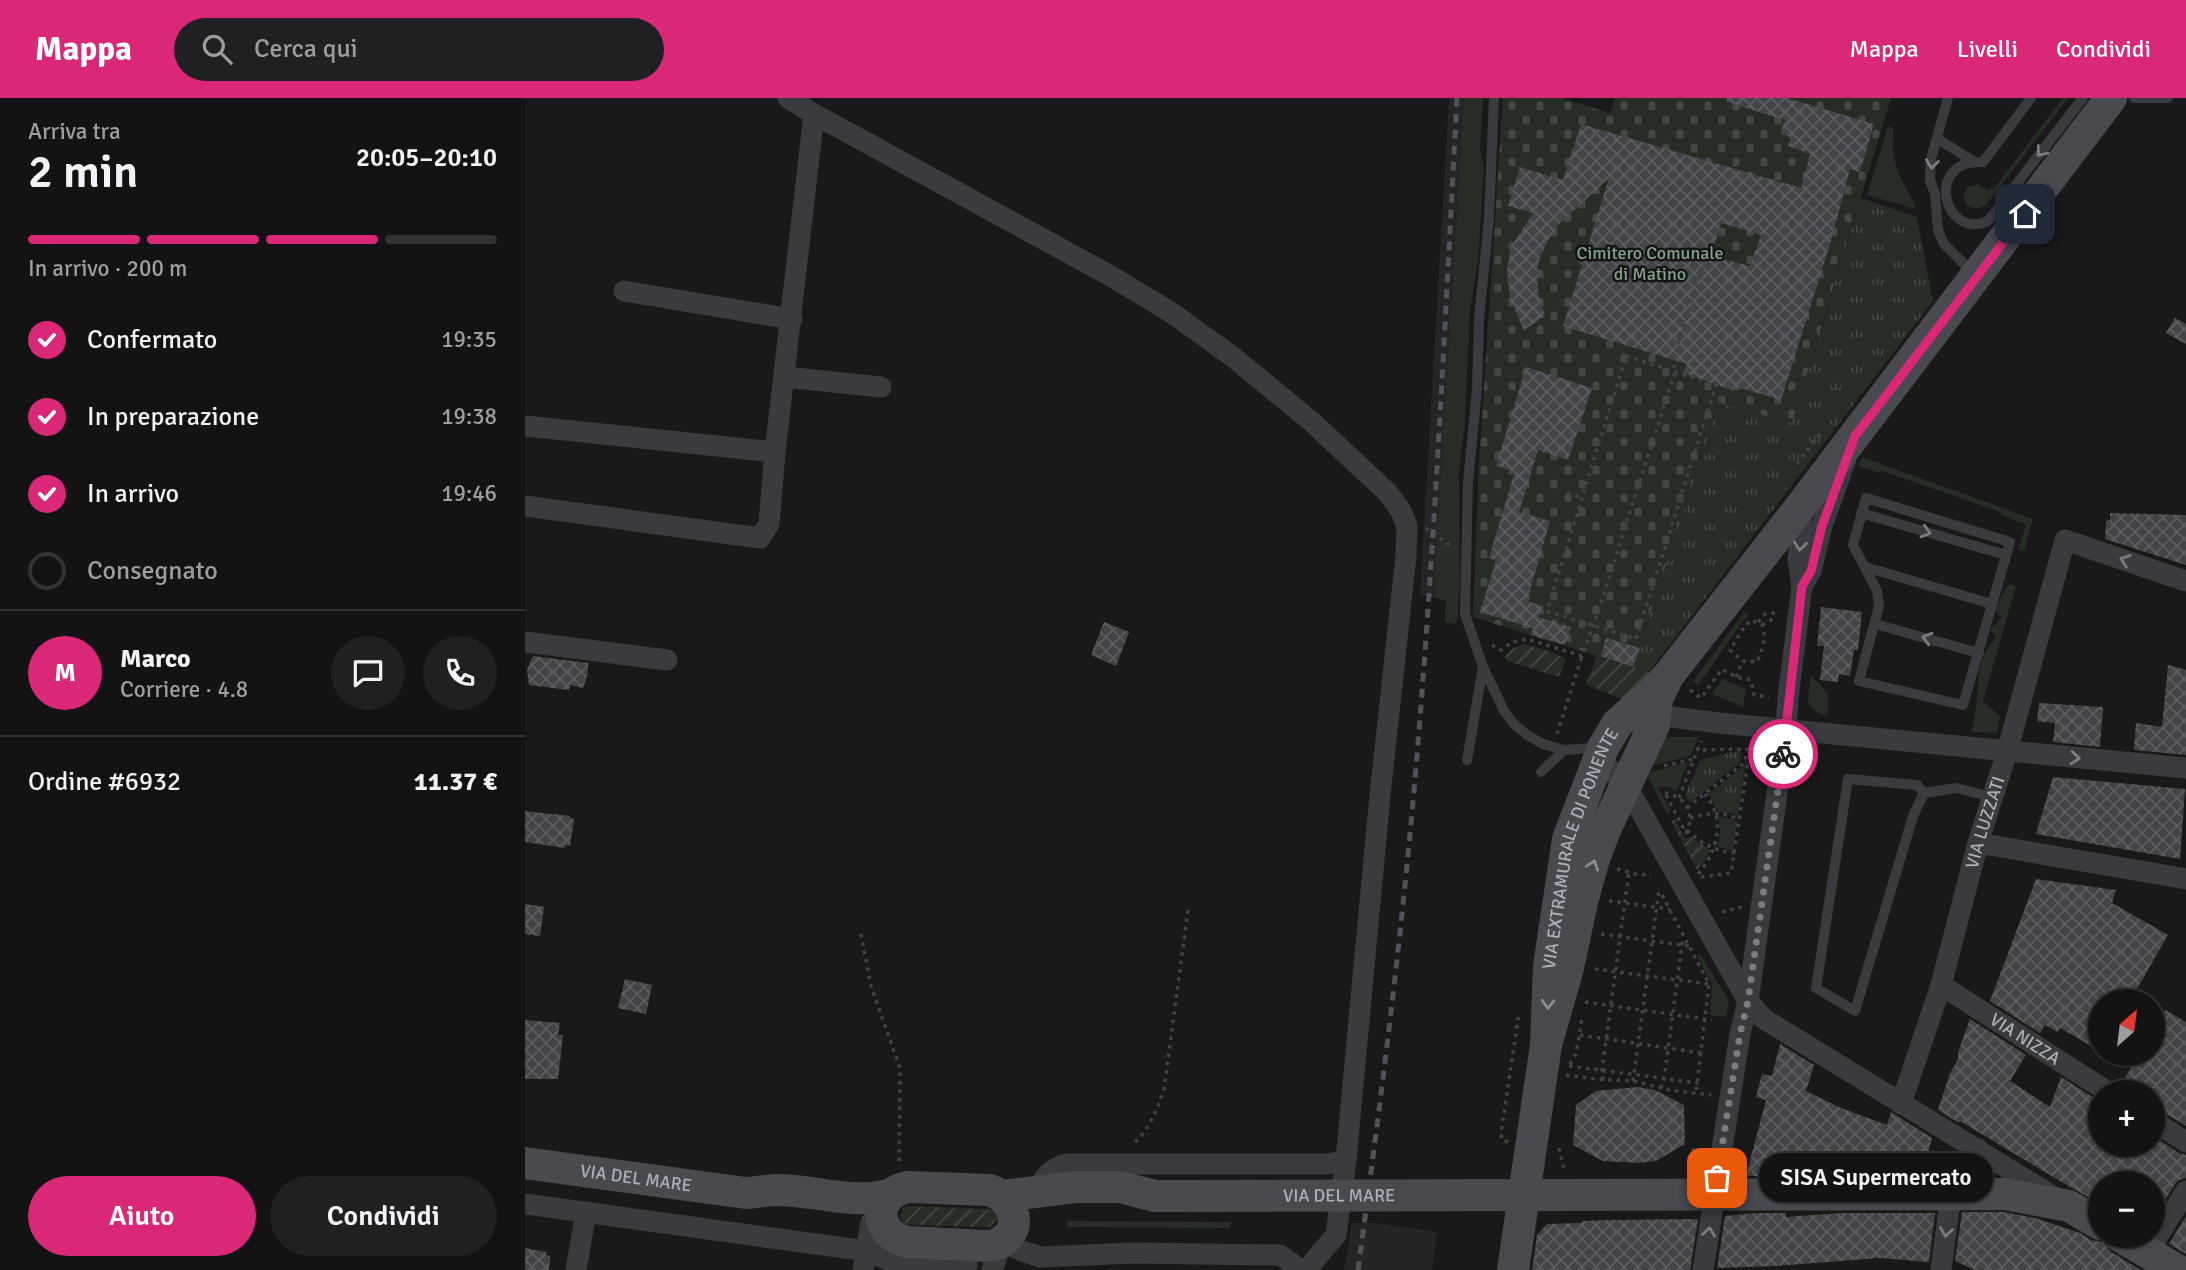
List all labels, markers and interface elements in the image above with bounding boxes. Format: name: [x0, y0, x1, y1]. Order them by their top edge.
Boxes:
search box: [174, 18, 664, 81]
text: Mappa: [35, 29, 132, 70]
icon: search: [198, 30, 236, 68]
text: Cerca qui: [254, 33, 358, 65]
text: Mappa: [1850, 34, 1919, 64]
text: Livelli: [1957, 34, 2018, 64]
text: Condividi: [2056, 34, 2151, 64]
text: Arriva tra: [28, 117, 121, 146]
text: 20:05–20:10: [356, 142, 497, 174]
text: 2 min: [28, 144, 138, 200]
one-way arrow: [2036, 144, 2049, 157]
one-way arrow: [1925, 159, 1940, 170]
pin: [1995, 184, 2055, 244]
icon: home: [2006, 195, 2044, 233]
park label: Cimitero Comunale di Matino: [1577, 242, 1723, 285]
text: In arrivo · 200 m: [28, 254, 187, 283]
icon: check: [28, 321, 66, 359]
text: Confermato: [87, 324, 217, 356]
text: 19:35: [441, 325, 497, 354]
icon: check: [28, 398, 66, 436]
text: In preparazione: [87, 401, 259, 433]
text: 19:38: [441, 402, 497, 431]
icon: check: [28, 475, 66, 513]
text: In arrivo: [87, 478, 179, 510]
text: 19:46: [441, 479, 497, 508]
one-way arrow: [1920, 524, 1932, 538]
one-way arrow: [1792, 540, 1807, 552]
one-way arrow: [2120, 554, 2132, 568]
text: Consegnato: [87, 555, 218, 587]
one-way arrow: [1921, 632, 1933, 646]
button: chat: [331, 636, 405, 710]
button: phone: [423, 636, 497, 710]
text: Marco: [120, 643, 191, 675]
text: M: [54, 657, 76, 689]
text: Corriere · 4.8: [120, 675, 248, 704]
courier: [1748, 719, 1818, 789]
street label: VIA EXTRAMURALE DI PONENTE: [1538, 724, 1623, 971]
icon: bike: [1764, 735, 1802, 773]
one-way arrow: [2069, 750, 2080, 765]
text: Ordine #6932: [28, 766, 181, 798]
text: 11.37 €: [414, 766, 497, 798]
street label: VIA LUZZATI: [1961, 773, 2010, 871]
one-way arrow: [1584, 860, 1599, 872]
north arrow: [2088, 989, 2165, 1066]
map controls: [2088, 989, 2165, 1248]
one-way arrow: [1540, 999, 1555, 1010]
street label: VIA NIZZA: [1986, 1008, 2065, 1070]
button: +: [2088, 1080, 2165, 1157]
pin: [1687, 1148, 1747, 1208]
callout: SISA Supermercato: [1759, 1154, 1993, 1202]
icon: bag: [1698, 1159, 1736, 1197]
street label: VIA DEL MARE: [579, 1160, 693, 1197]
text: SISA Supermercato: [1781, 1163, 1971, 1192]
button: −: [2088, 1171, 2165, 1248]
button: Aiuto: [28, 1176, 256, 1256]
button: Condividi: [270, 1176, 497, 1256]
street label: VIA DEL MARE: [1283, 1184, 1395, 1207]
one-way arrow: [1701, 1226, 1716, 1238]
one-way arrow: [1938, 1226, 1953, 1238]

